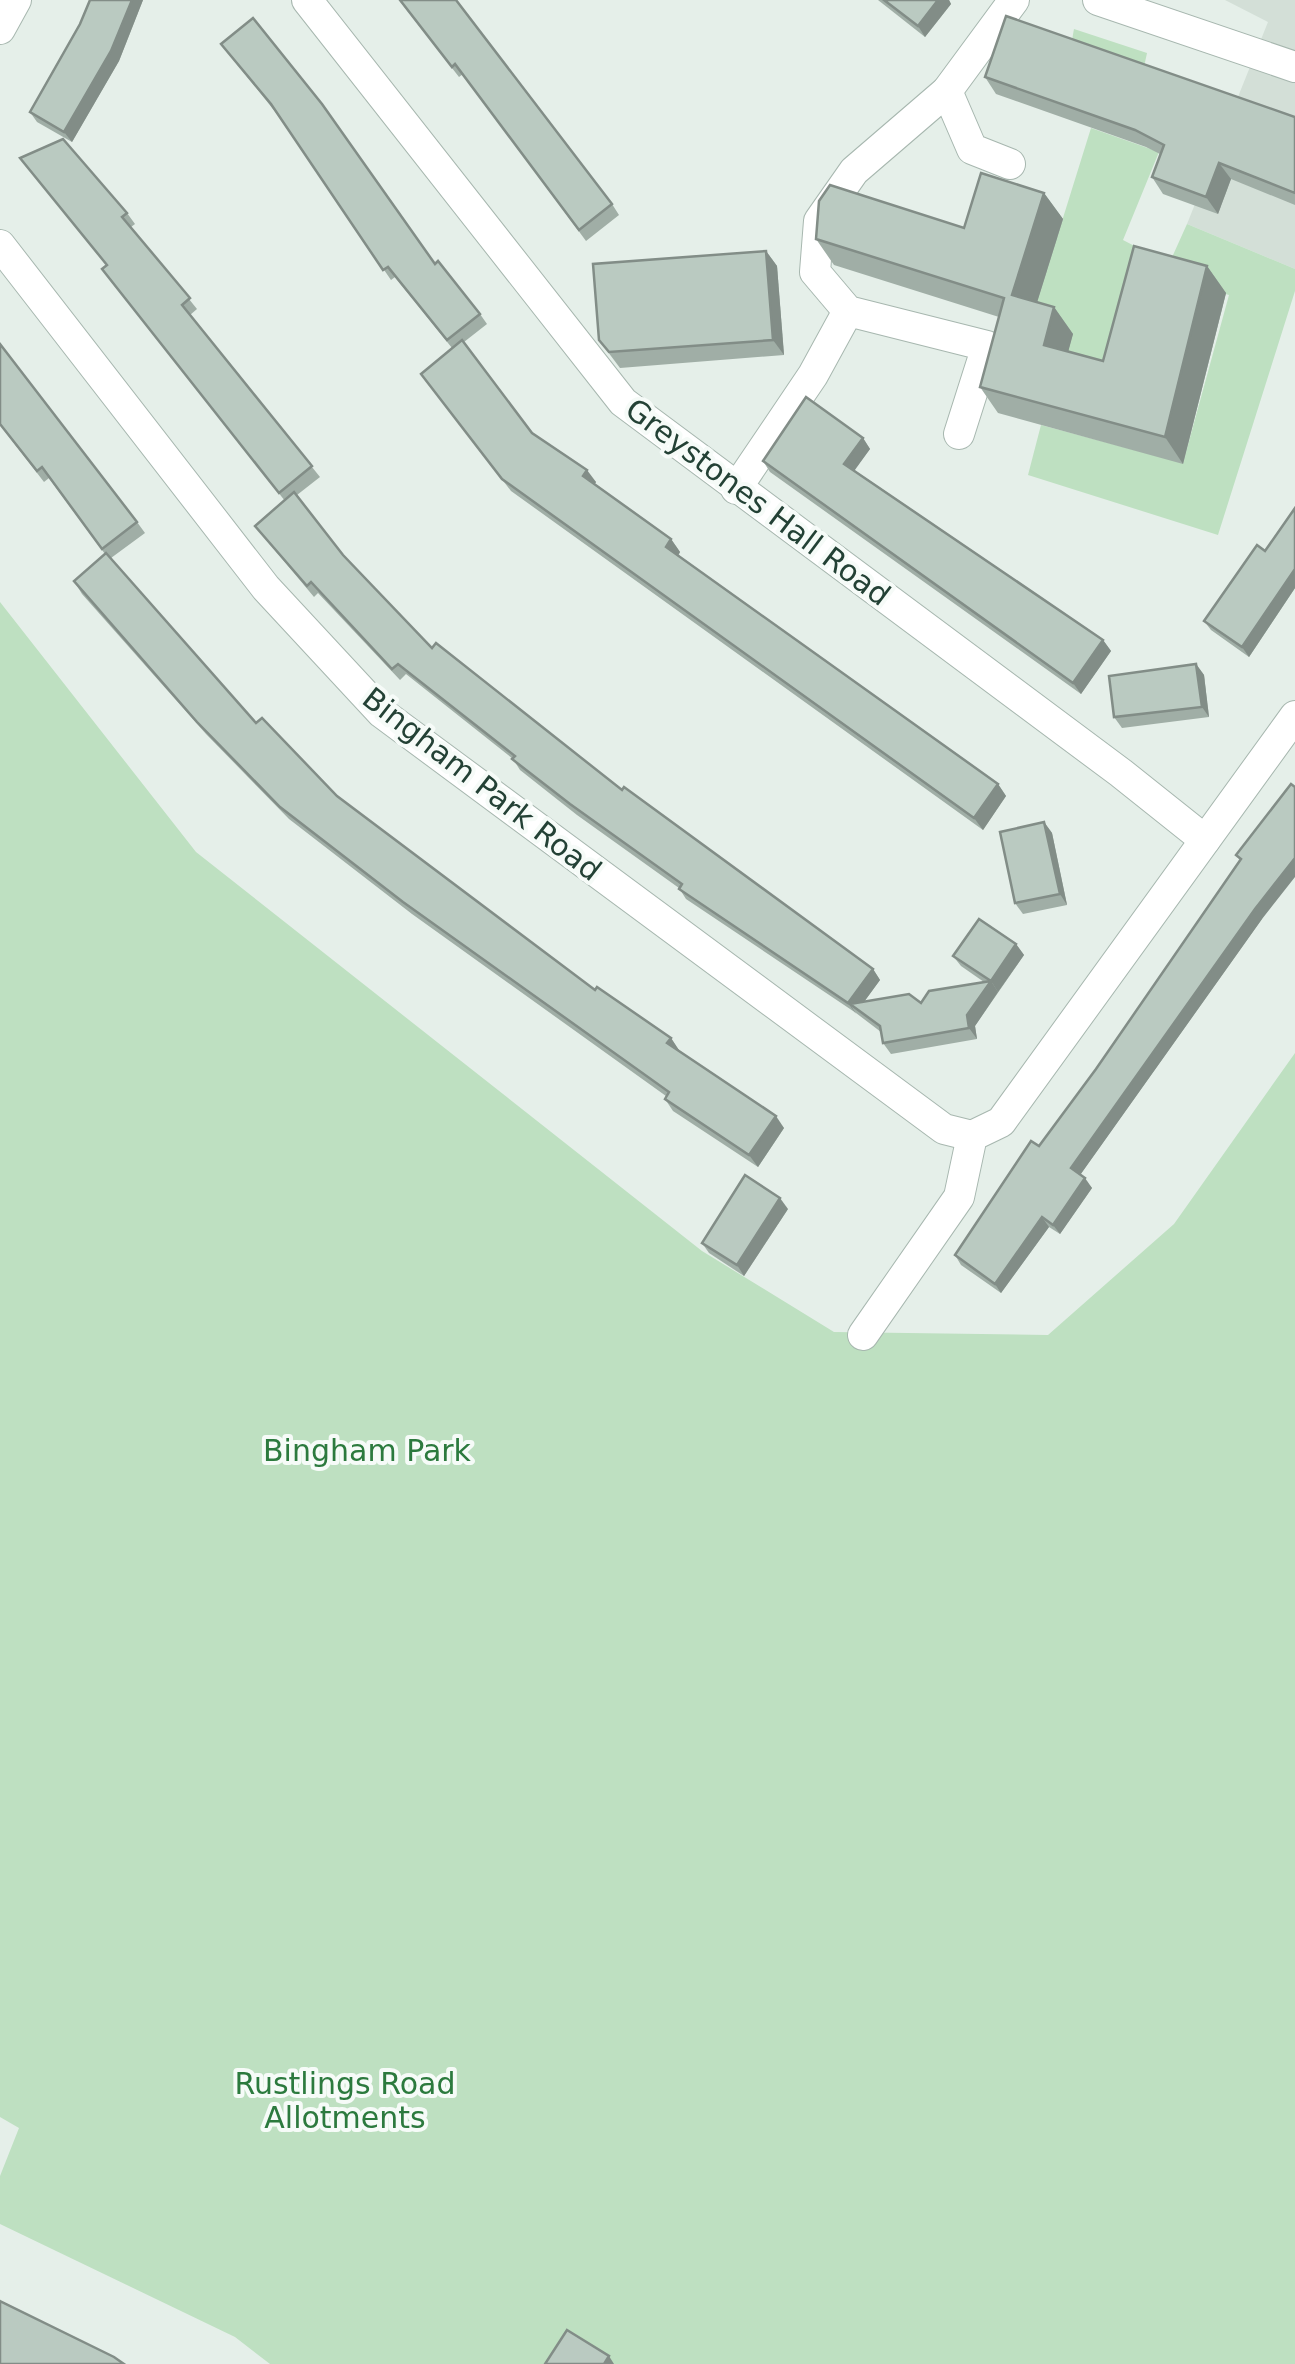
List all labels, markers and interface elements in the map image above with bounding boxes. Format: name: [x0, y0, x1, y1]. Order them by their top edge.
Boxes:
street label: Greystones Hall Road: [619, 391, 897, 613]
street label: Bingham Park Road: [356, 680, 608, 888]
park label: Bingham Park: [263, 1433, 472, 1468]
park label: Rustlings Road Allotments: [234, 2066, 456, 2135]

